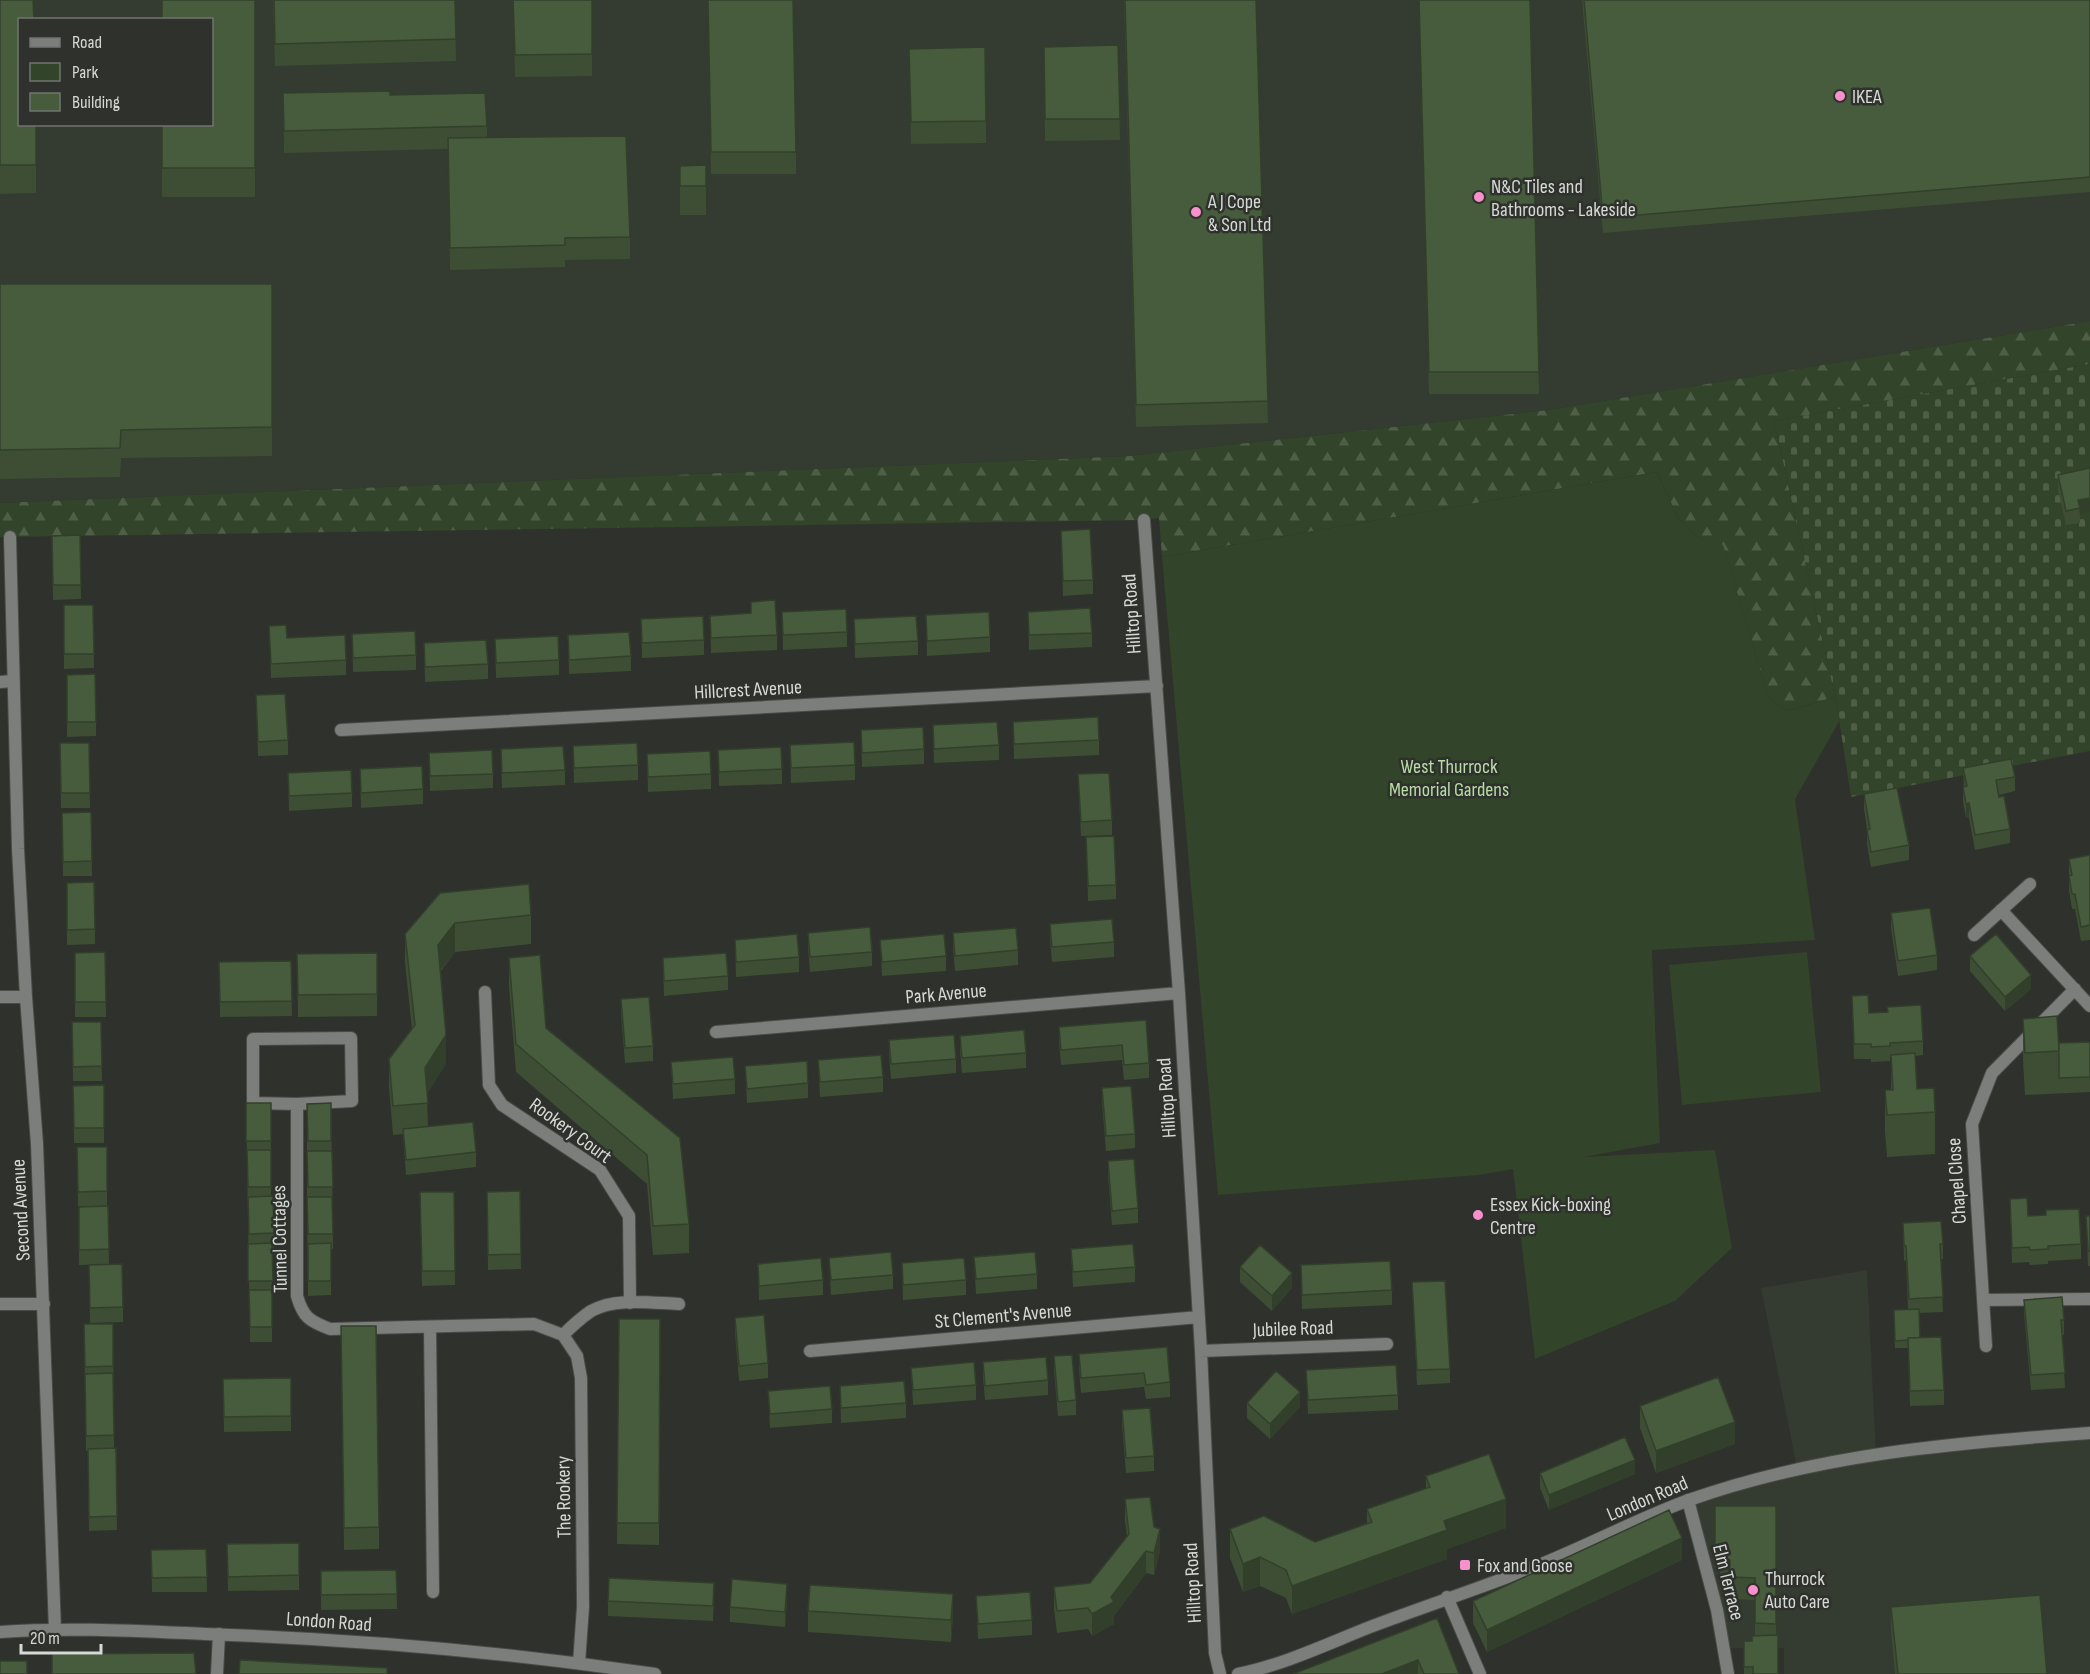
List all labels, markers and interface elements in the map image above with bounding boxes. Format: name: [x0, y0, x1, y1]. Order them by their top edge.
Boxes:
legend: [18, 18, 213, 126]
text: Road: [72, 32, 102, 53]
text: Park: [72, 62, 98, 83]
place label: IKEA: [1852, 85, 1882, 109]
marker: IKEA: [1833, 89, 1847, 103]
text: Building: [72, 92, 120, 113]
place label: N&C Tiles and Bathrooms - Lakeside: [1491, 175, 1636, 222]
place label: A J Cope & Son Ltd: [1207, 190, 1271, 237]
marker: N&C Tiles and Bathrooms - Lakeside: [1472, 190, 1486, 204]
marker: A J Cope & Son Ltd: [1189, 205, 1203, 219]
street label: Hilltop Road: [1117, 573, 1147, 655]
street label: Hillcrest Avenue: [693, 675, 803, 705]
park label: West Thurrock Memorial Gardens: [1389, 755, 1509, 802]
street label: Park Avenue: [905, 978, 988, 1009]
street label: Hilltop Road: [1152, 1057, 1182, 1139]
street label: Rookery Court: [525, 1093, 616, 1169]
street label: Chapel Close: [1942, 1137, 1972, 1225]
street label: Second Avenue: [6, 1158, 36, 1261]
street label: Tunnel Cottages: [267, 1185, 293, 1293]
place label: Essex Kick-boxing Centre: [1490, 1193, 1611, 1240]
marker: Essex Kick-boxing Centre: [1471, 1208, 1485, 1222]
street label: St Clement's Avenue: [934, 1298, 1073, 1334]
street label: Jubilee Road: [1251, 1316, 1334, 1342]
street label: The Rookery: [551, 1455, 577, 1538]
street label: London Road: [1603, 1471, 1692, 1527]
street label: Hilltop Road: [1179, 1542, 1207, 1624]
street label: Elm Terrace: [1707, 1542, 1749, 1623]
place label: Fox and Goose: [1477, 1554, 1573, 1578]
marker: Fox and Goose: [1458, 1558, 1472, 1572]
place label: Thurrock Auto Care: [1764, 1567, 1830, 1614]
marker: Thurrock Auto Care: [1746, 1583, 1760, 1597]
street label: London Road: [285, 1607, 373, 1637]
scale bar: [21, 1617, 100, 1655]
text: 20 m: [30, 1628, 60, 1649]

